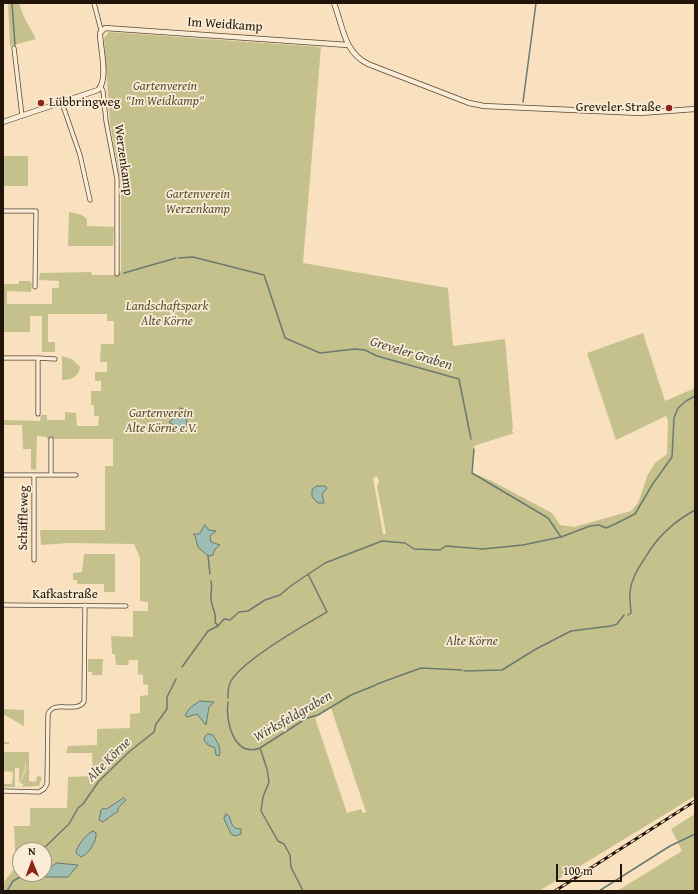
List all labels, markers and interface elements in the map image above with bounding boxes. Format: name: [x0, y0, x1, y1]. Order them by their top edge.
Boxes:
street label: Im Weidkamp: [187, 15, 263, 35]
park label: Gartenverein "Im Weidkamp": [126, 79, 204, 110]
place label: Lübbringweg: [49, 95, 120, 111]
marker: Lübbringweg: [36, 98, 46, 108]
place label: Greveler Straße: [576, 100, 661, 116]
marker: Greveler Straße: [664, 103, 674, 113]
street label: Werzenkamp: [110, 124, 136, 196]
park label: Gartenverein Werzenkamp: [166, 187, 230, 218]
park label: Landschaftspark Alte Körne: [126, 299, 208, 330]
water label: Greveler Graben: [368, 334, 454, 374]
park label: Gartenverein Alte Körne e.V.: [125, 406, 197, 437]
street label: Schäffleweg: [16, 485, 32, 551]
street label: Kafkastraße: [32, 587, 98, 603]
park label: Alte Körne: [446, 634, 498, 650]
water label: Wirksfeldgraben: [251, 688, 335, 746]
water label: Alte Körne: [83, 734, 135, 786]
north arrow: [12, 842, 52, 882]
text: N: [28, 843, 36, 859]
scale bar: [558, 856, 624, 882]
text: 100 m: [563, 862, 593, 879]

